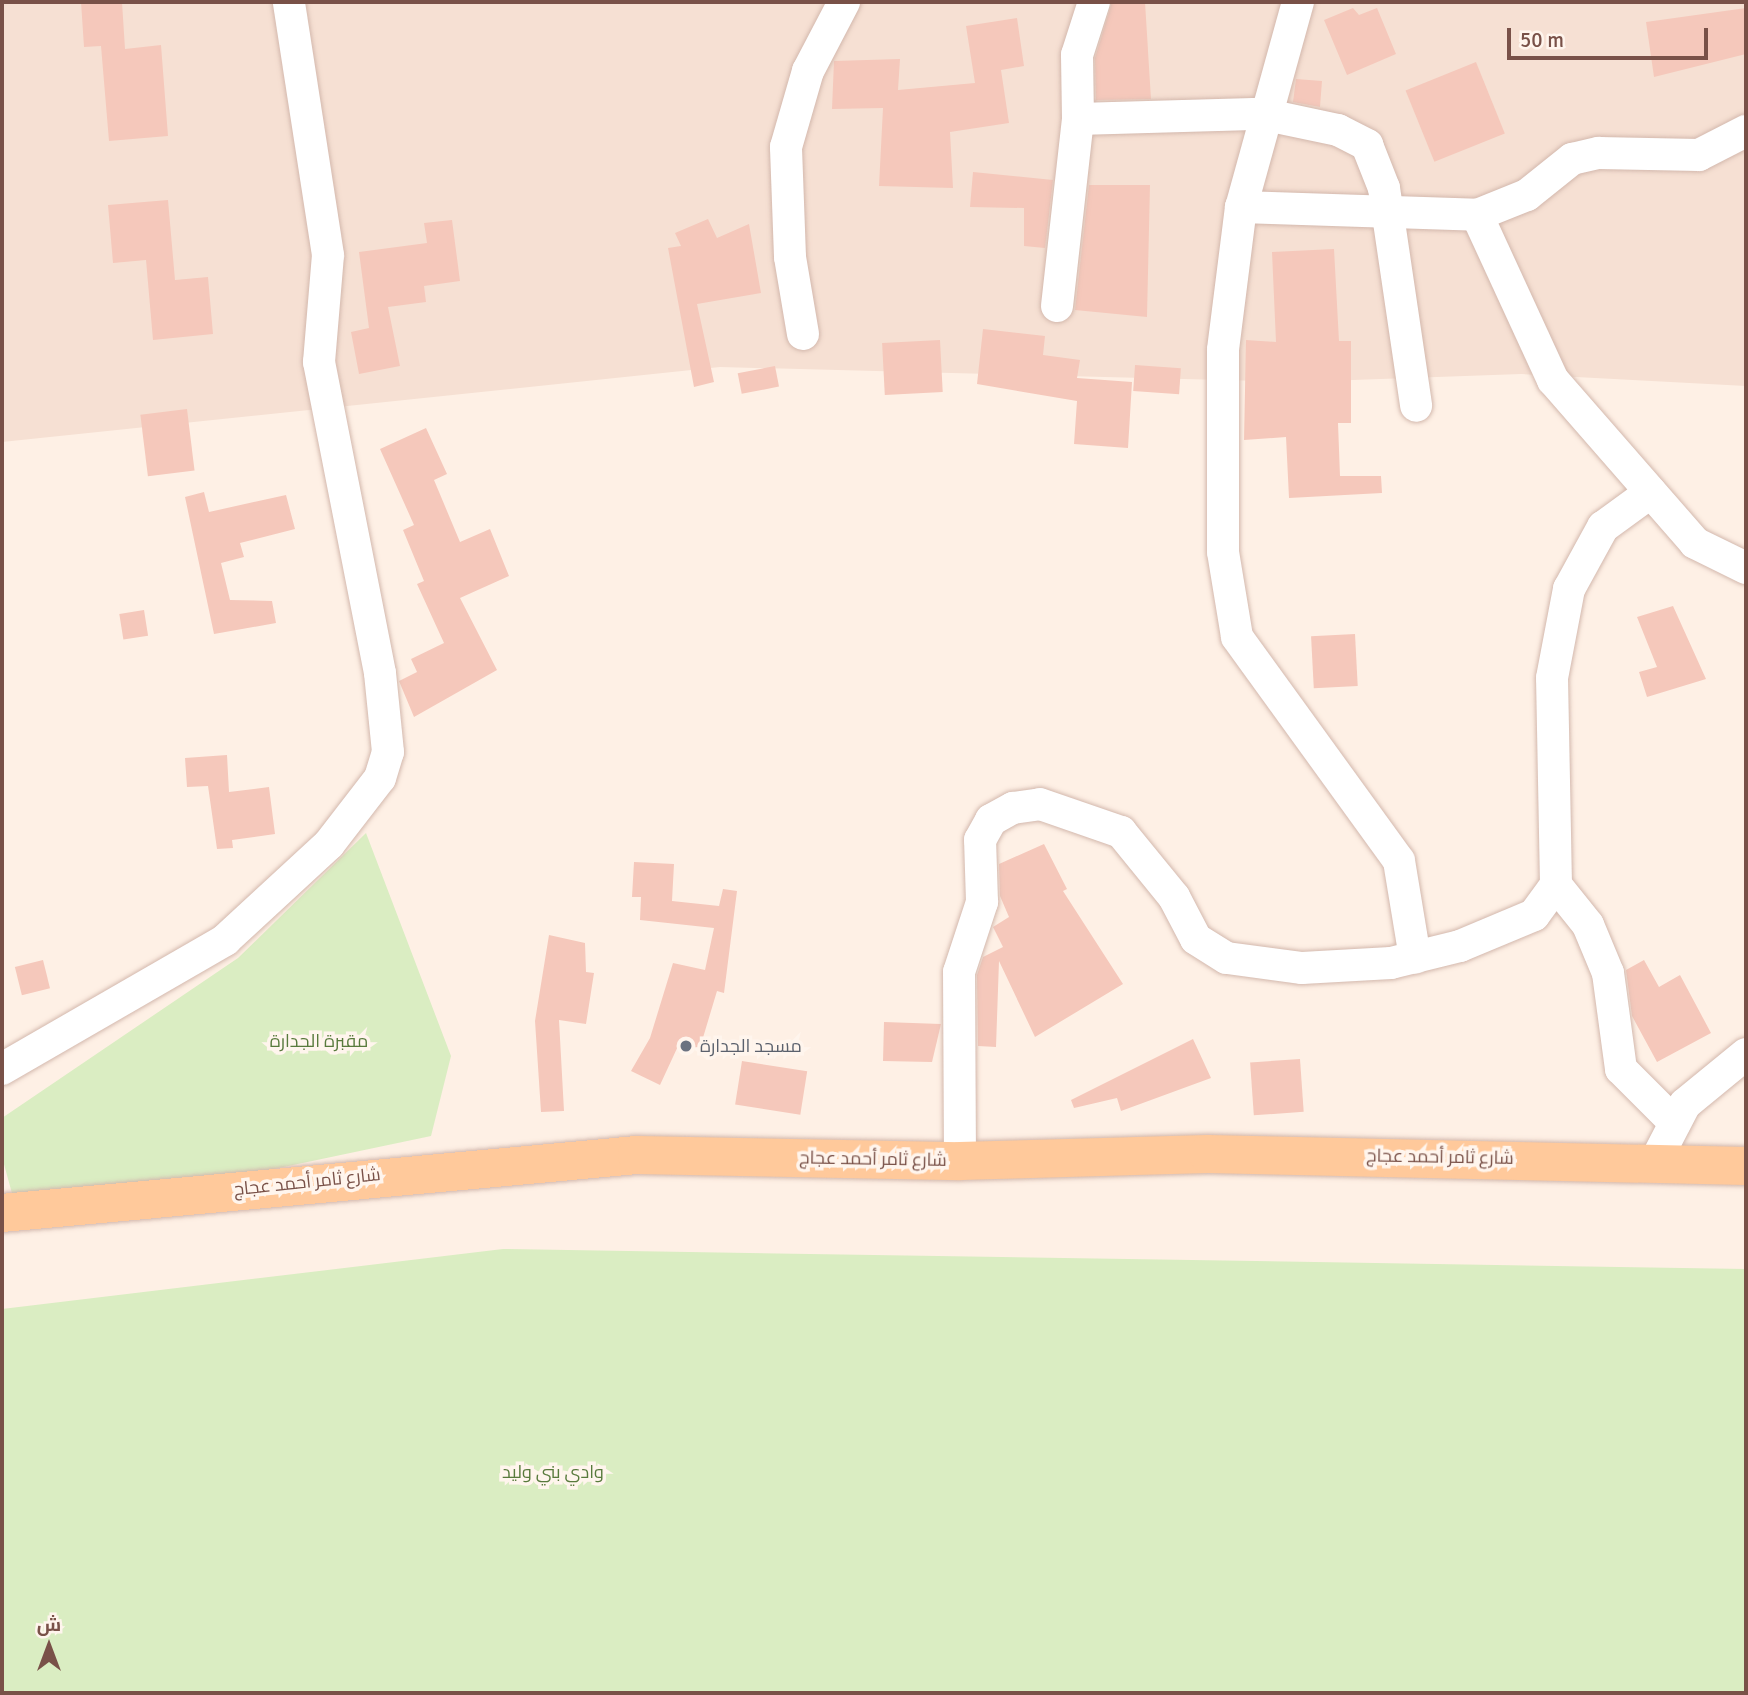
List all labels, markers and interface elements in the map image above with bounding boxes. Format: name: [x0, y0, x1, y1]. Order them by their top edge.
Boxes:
scale bar: [1510, 14, 1711, 58]
text: 50 m: [1520, 27, 1564, 53]
park label: مقبرة الجدارة: [270, 1030, 368, 1052]
place label: مسجد الجدارة: [700, 1035, 802, 1057]
marker: مسجد الجدارة: [678, 1038, 694, 1054]
street label: شارع ثامر أحمد عجاج: [1366, 1145, 1514, 1169]
street label: شارع ثامر أحمد عجاج: [799, 1147, 947, 1171]
street label: شارع ثامر أحمد عجاج: [232, 1164, 382, 1200]
park label: وادي بني وليد: [502, 1461, 604, 1483]
north arrow: [14, 1611, 84, 1681]
text: ش: [37, 1613, 61, 1637]

